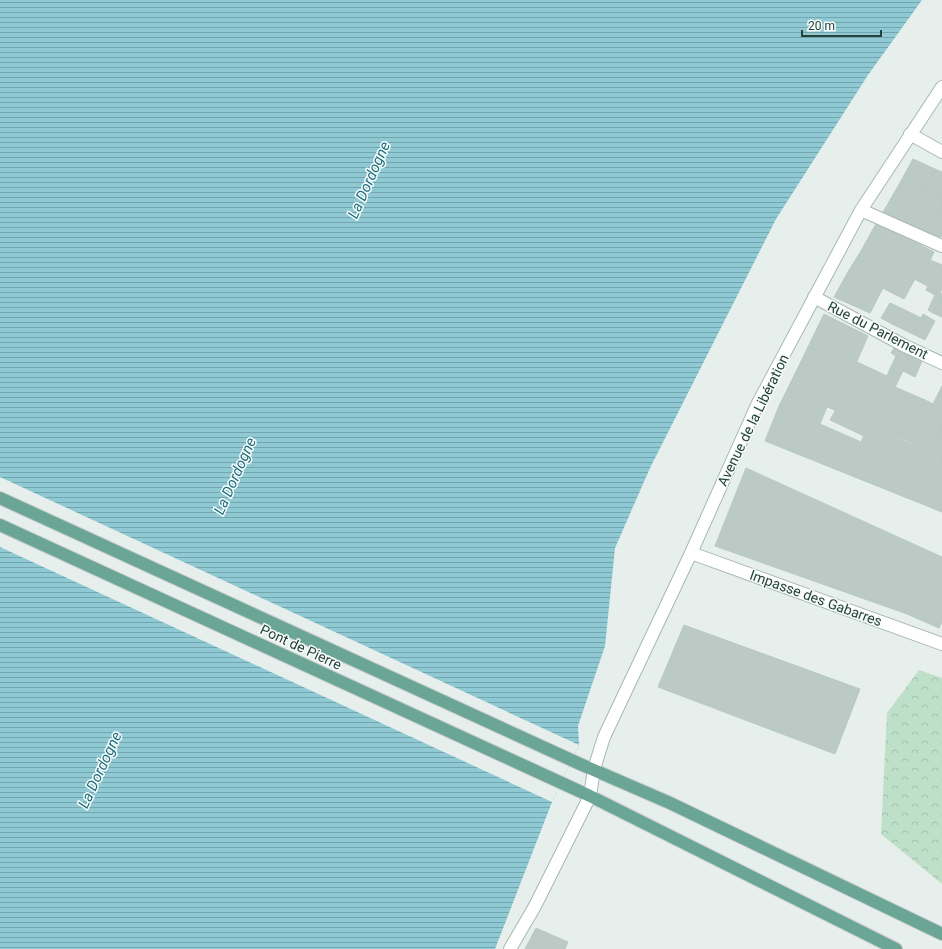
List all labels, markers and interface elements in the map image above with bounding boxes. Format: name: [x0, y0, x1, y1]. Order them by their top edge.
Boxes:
scale bar: [802, 12, 881, 38]
text: 20 m: [808, 19, 835, 33]
water label: La Dordogne: [344, 138, 394, 221]
street label: Rue du Parlement: [825, 298, 931, 362]
street label: Avenue de la Libération: [714, 352, 792, 488]
water label: La Dordogne: [210, 434, 260, 517]
street label: Impasse des Gabarres: [748, 567, 884, 629]
street label: Pont de Pierre: [258, 621, 344, 673]
water label: La Dordogne: [74, 729, 126, 811]

